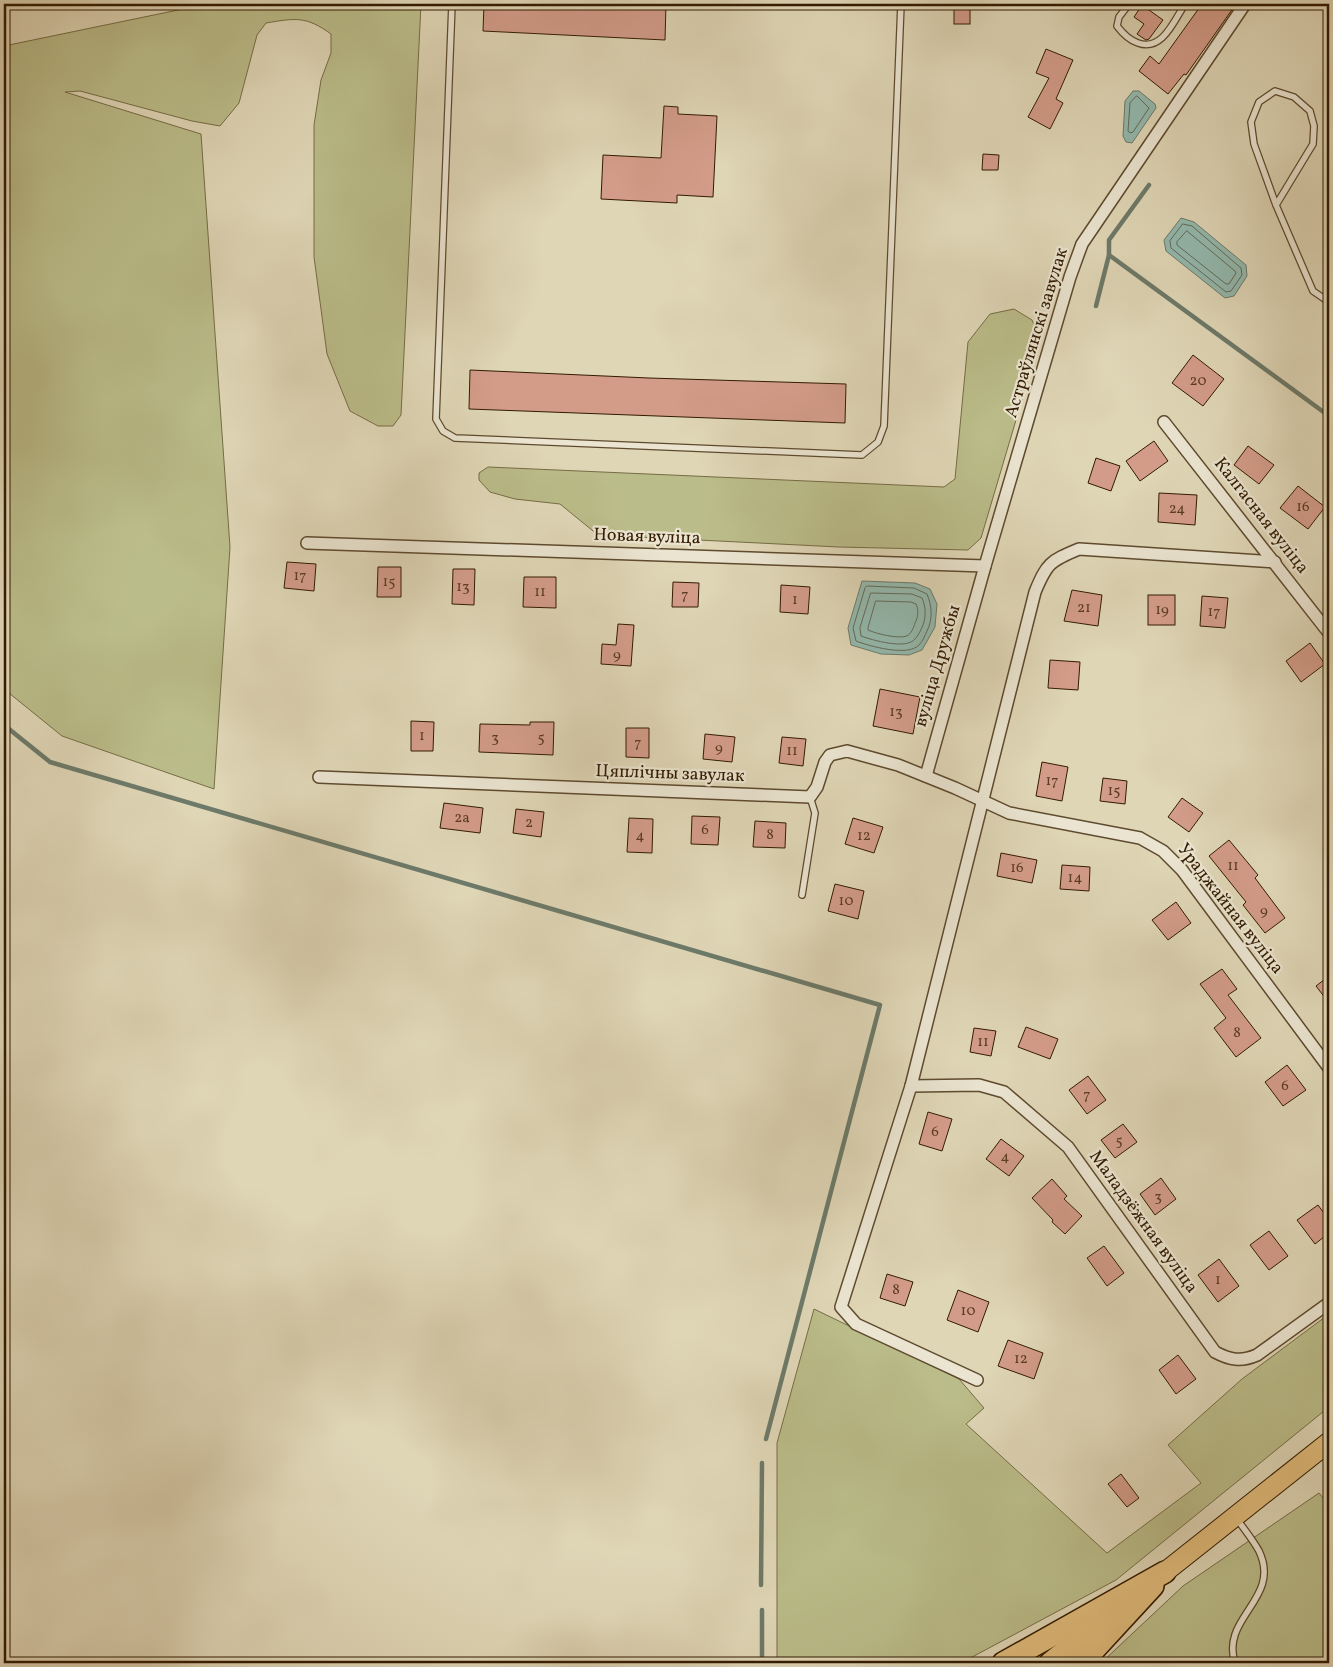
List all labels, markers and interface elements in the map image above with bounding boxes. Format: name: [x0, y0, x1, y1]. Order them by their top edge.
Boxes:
street label: Астраўлянскі завулак: [999, 245, 1075, 421]
house number: 20: [1190, 371, 1206, 392]
street label: Калгасная вуліца: [1208, 452, 1315, 580]
house number: 16: [1296, 497, 1310, 518]
house number: 24: [1169, 499, 1185, 520]
street label: Новая вуліца: [593, 523, 701, 551]
house number: 17: [293, 566, 307, 587]
house number: 15: [382, 572, 396, 593]
house number: 13: [456, 577, 470, 598]
house number: 11: [534, 582, 546, 603]
house number: 7: [681, 585, 689, 606]
house number: 1: [792, 590, 798, 611]
house number: 21: [1077, 598, 1091, 619]
house number: 19: [1155, 600, 1169, 621]
street label: вуліца Дружбы: [909, 602, 967, 730]
house number: 17: [1207, 602, 1221, 623]
house number: 9: [613, 645, 621, 666]
house number: 13: [889, 702, 903, 723]
house number: 1: [419, 726, 425, 747]
house number: 3: [491, 728, 499, 749]
house number: 5: [537, 728, 545, 749]
house number: 7: [634, 733, 642, 754]
house number: 9: [715, 738, 723, 759]
house number: 11: [786, 741, 798, 762]
street label: Цяплічны завулак: [595, 759, 745, 789]
house number: 17: [1045, 771, 1059, 792]
house number: 15: [1107, 781, 1121, 802]
house number: 2а: [454, 808, 470, 829]
house number: 2: [525, 813, 533, 834]
house number: 6: [701, 820, 709, 841]
house number: 8: [766, 825, 774, 846]
house number: 4: [636, 826, 645, 847]
house number: 12: [857, 826, 871, 847]
street label: Ураджайная вуліца: [1171, 838, 1289, 980]
house number: 11: [1227, 856, 1239, 877]
house number: 16: [1010, 858, 1024, 879]
house number: 14: [1068, 868, 1082, 889]
house number: 10: [839, 891, 853, 912]
house number: 9: [1260, 901, 1268, 922]
house number: 8: [1233, 1023, 1241, 1044]
house number: 11: [977, 1032, 989, 1053]
house number: 6: [1281, 1076, 1289, 1097]
house number: 7: [1083, 1085, 1091, 1106]
house number: 6: [931, 1122, 939, 1143]
house number: 5: [1115, 1131, 1123, 1152]
street label: Маладзёжная вуліца: [1083, 1145, 1203, 1299]
house number: 4: [1001, 1147, 1010, 1168]
house number: 3: [1154, 1187, 1162, 1208]
house number: 1: [1215, 1270, 1221, 1291]
house number: 8: [892, 1280, 900, 1301]
house number: 10: [961, 1301, 975, 1322]
house number: 12: [1014, 1349, 1028, 1370]

